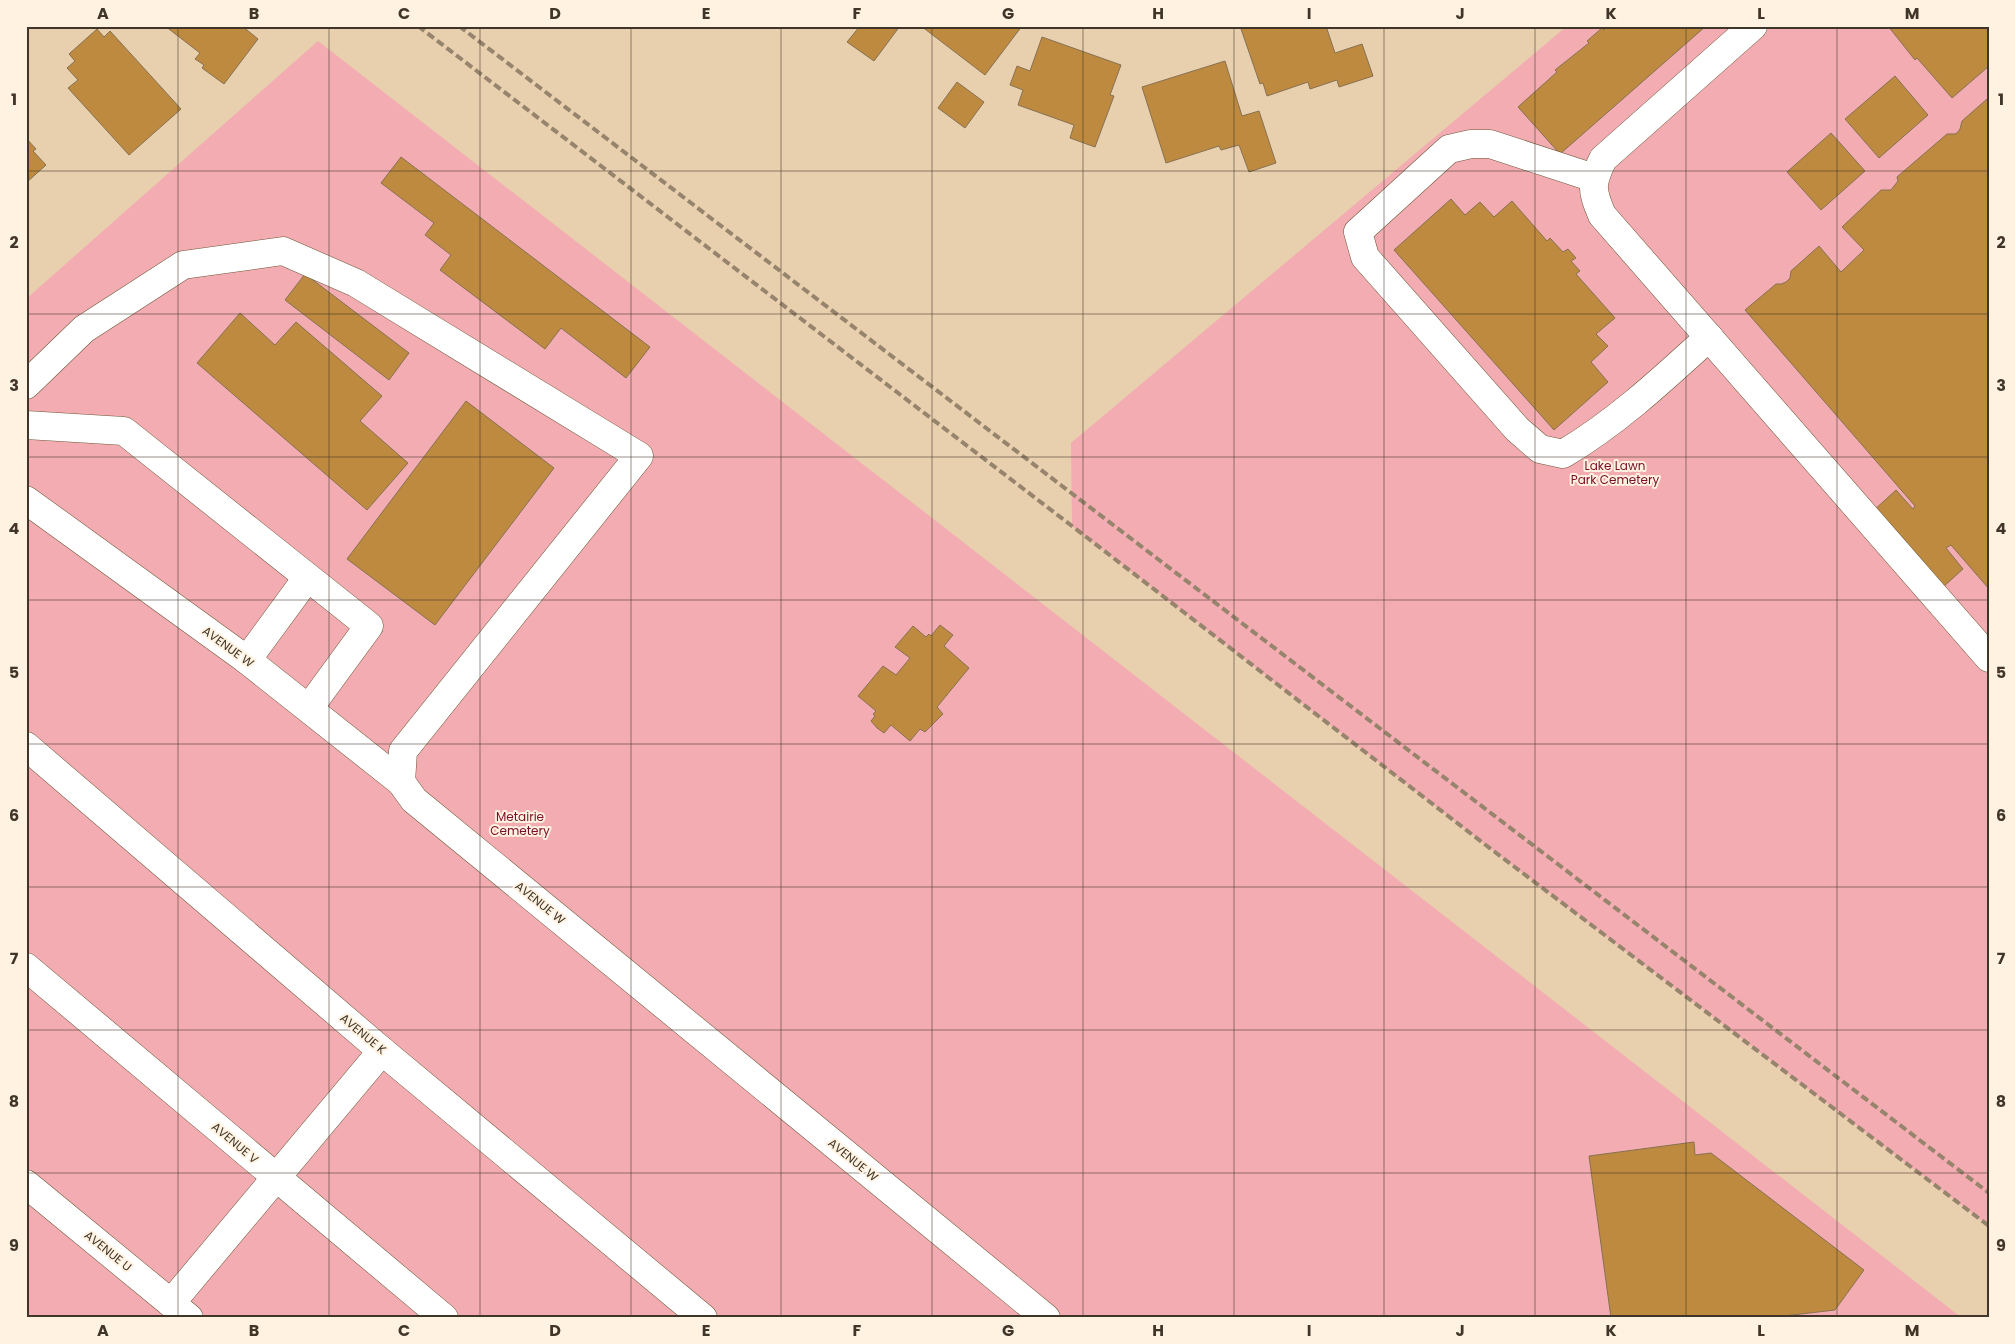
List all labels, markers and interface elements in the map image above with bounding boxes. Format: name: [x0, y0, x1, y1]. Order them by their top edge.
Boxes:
text: A: [97, 2, 109, 25]
text: B: [249, 2, 259, 25]
text: C: [398, 2, 410, 25]
text: D: [549, 2, 561, 25]
text: E: [702, 2, 710, 25]
text: F: [853, 2, 862, 25]
text: G: [1002, 2, 1014, 25]
text: H: [1152, 2, 1164, 25]
text: I: [1307, 2, 1311, 25]
text: J: [1455, 2, 1465, 25]
text: K: [1605, 2, 1617, 25]
text: L: [1757, 2, 1765, 25]
text: M: [1905, 2, 1919, 25]
text: 1: [11, 88, 17, 111]
text: 1: [1998, 88, 2004, 111]
text: 2: [9, 231, 19, 254]
text: 2: [1996, 231, 2006, 254]
text: 3: [9, 374, 19, 397]
text: 3: [1996, 374, 2006, 397]
park label: Lake Lawn Park Cemetery: [1571, 457, 1659, 488]
text: 4: [9, 517, 20, 540]
text: 4: [1996, 517, 2007, 540]
street label: AVENUE W: [199, 622, 258, 671]
text: 5: [9, 661, 19, 684]
text: 5: [1996, 661, 2006, 684]
text: 6: [9, 804, 19, 827]
text: 6: [1996, 804, 2006, 827]
park label: Metairie Cemetery: [490, 808, 550, 839]
street label: AVENUE W: [512, 877, 569, 928]
text: 7: [10, 947, 19, 970]
text: 7: [1997, 947, 2006, 970]
street label: AVENUE K: [337, 1009, 390, 1058]
text: 8: [9, 1090, 19, 1113]
text: 8: [1996, 1090, 2006, 1113]
street label: AVENUE V: [208, 1118, 262, 1167]
street label: AVENUE W: [825, 1134, 882, 1185]
street label: AVENUE U: [81, 1226, 136, 1275]
text: 9: [9, 1234, 19, 1257]
text: 9: [1996, 1234, 2006, 1257]
text: A: [97, 1319, 109, 1342]
text: B: [249, 1319, 259, 1342]
text: C: [398, 1319, 410, 1342]
text: D: [549, 1319, 561, 1342]
text: E: [702, 1319, 710, 1342]
text: F: [853, 1319, 862, 1342]
text: G: [1002, 1319, 1014, 1342]
text: H: [1152, 1319, 1164, 1342]
text: I: [1307, 1319, 1311, 1342]
text: J: [1455, 1319, 1465, 1342]
text: K: [1605, 1319, 1617, 1342]
text: L: [1757, 1319, 1765, 1342]
text: M: [1905, 1319, 1919, 1342]

